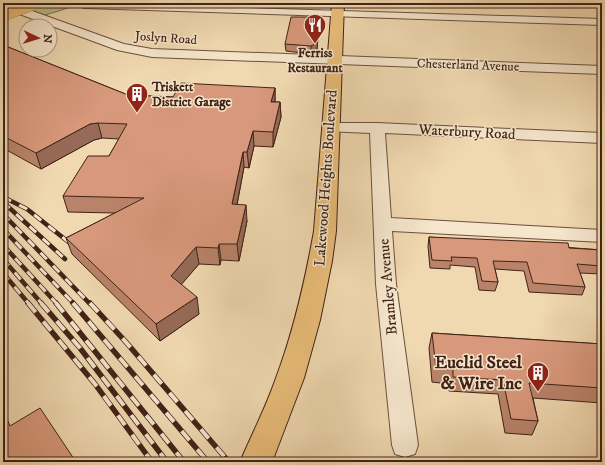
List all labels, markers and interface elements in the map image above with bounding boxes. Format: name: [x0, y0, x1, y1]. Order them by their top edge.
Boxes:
restaurant icon: Ferriss Restaurant: [302, 12, 328, 45]
north arrow: [18, 18, 58, 58]
street label: Joslyn Road: [134, 28, 198, 48]
text: N: [40, 34, 54, 44]
place label: Ferriss Restaurant: [287, 45, 344, 76]
street label: Chesterland Avenue: [417, 55, 519, 75]
place label: Triskett District Garage: [151, 79, 232, 111]
building icon: Triskett District Garage: [124, 81, 150, 114]
street label: Lakewood Heights Boulevard: [310, 89, 342, 267]
street label: Waterbury Road: [417, 120, 516, 144]
street label: Bramley Avenue: [374, 238, 402, 336]
place label: Euclid Steel & Wire Inc: [434, 352, 523, 395]
building icon: Euclid Steel & Wire Inc: [525, 360, 551, 393]

